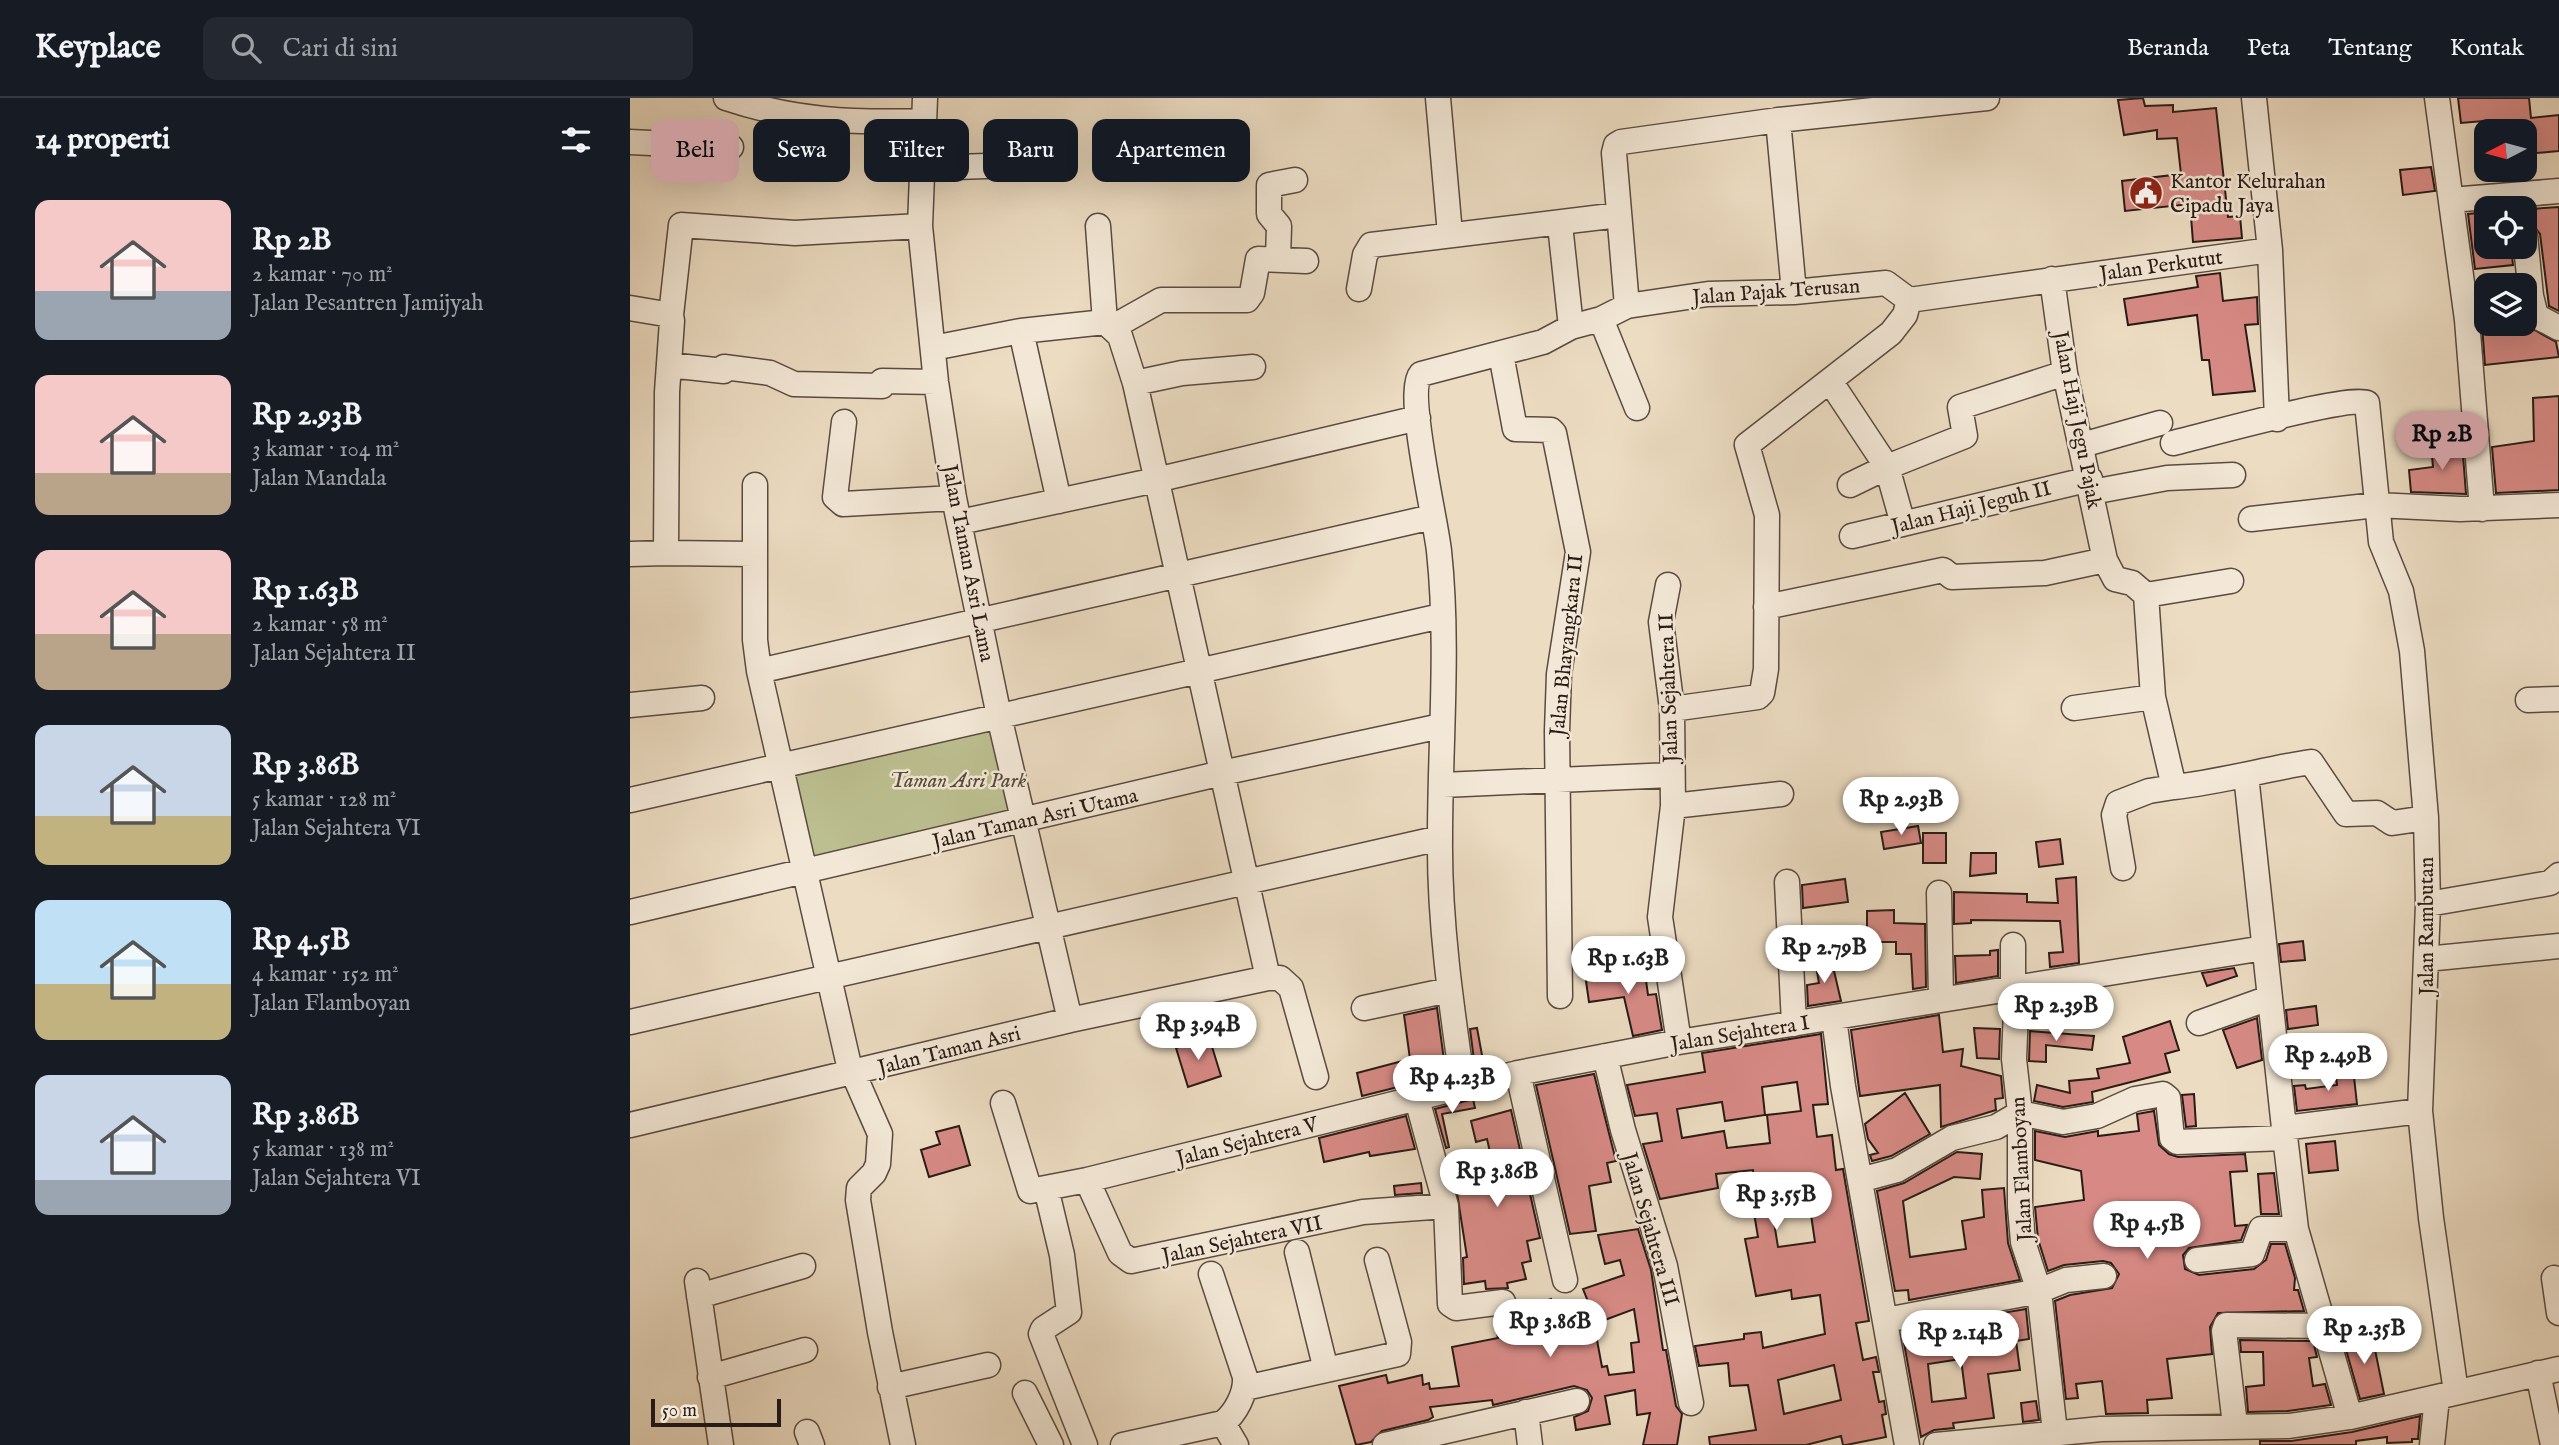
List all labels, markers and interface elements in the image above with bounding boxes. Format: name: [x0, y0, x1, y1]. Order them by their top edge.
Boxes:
search box: [203, 17, 693, 80]
text: Keyplace: [35, 27, 161, 69]
icon: search: [227, 29, 265, 67]
text: Cari di sini: [283, 32, 398, 65]
text: Beranda: [2127, 33, 2209, 64]
text: Peta: [2247, 33, 2290, 64]
text: Tentang: [2328, 33, 2412, 64]
text: Kontak: [2450, 33, 2524, 64]
chip: Beli: [651, 119, 739, 182]
chip: Sewa: [753, 119, 850, 182]
chip: Filter: [864, 119, 969, 182]
chip: Baru: [983, 119, 1078, 182]
chip: Apartemen: [1092, 119, 1250, 182]
north arrow: [2474, 119, 2538, 182]
map controls: [2474, 119, 2537, 336]
text: 14 properti: [35, 121, 170, 159]
icon: filters: [557, 121, 595, 159]
place label: Kantor Kelurahan Cipadu Jaya: [2170, 169, 2326, 220]
public building icon: Kantor Kelurahan Cipadu Jaya: [2127, 174, 2165, 212]
button: locate: [2474, 196, 2537, 259]
text: Rp 2B: [252, 222, 331, 260]
icon: home: [91, 228, 175, 312]
street label: Jalan Perkutut: [2096, 244, 2225, 289]
text: 2 kamar · 70 m²: [252, 260, 393, 289]
street label: Jalan Pajak Terusan: [1689, 273, 1861, 312]
button: layers: [2474, 273, 2537, 336]
text: Jalan Pesantren Jamijyah: [252, 289, 483, 318]
street label: Jalan Haji Jegu Pajak: [2046, 327, 2107, 512]
text: Rp 2.93B: [252, 397, 362, 435]
icon: home: [91, 403, 175, 487]
pin: Rp 2B: [2393, 412, 2491, 472]
text: Rp 2B: [2412, 420, 2472, 449]
text: 3 kamar · 104 m²: [252, 435, 399, 464]
street label: Jalan Taman Asri Lama: [935, 460, 1000, 665]
text: Jalan Mandala: [252, 464, 387, 493]
street label: Jalan Haji Jeguh II: [1887, 476, 2054, 542]
street label: Jalan Bhayangkara II: [1544, 553, 1590, 740]
text: Rp 1.63B: [252, 572, 359, 610]
icon: home: [91, 578, 175, 662]
text: 2 kamar · 58 m²: [252, 610, 388, 639]
street label: Jalan Sejahtera II: [1653, 613, 1686, 765]
text: Jalan Sejahtera II: [252, 639, 416, 668]
text: Rp 3.86B: [252, 747, 359, 785]
icon: home: [91, 753, 175, 837]
park label: Taman Asri Park: [890, 768, 1027, 795]
pin: Rp 2.93B: [1829, 778, 1973, 837]
street label: Jalan Taman Asri Utama: [928, 782, 1142, 857]
text: 5 kamar · 128 m²: [252, 785, 396, 814]
text: Rp 2.93B: [1859, 785, 1943, 814]
text: Jalan Sejahtera VI: [252, 814, 421, 843]
street label: Jalan Rambutan: [2414, 857, 2441, 997]
text: Rp 4.5B: [252, 922, 350, 960]
pin: Rp 2.79B: [1752, 926, 1896, 985]
icon: home: [91, 928, 175, 1012]
text: Rp 2.79B: [1781, 933, 1867, 962]
pin: Rp 1.63B: [1556, 936, 1700, 996]
text: Rp 1.63B: [1587, 944, 1669, 973]
text: 4 kamar · 152 m²: [252, 960, 399, 989]
pin: Rp 2.39B: [1984, 984, 2128, 1043]
text: Jalan Flamboyan: [252, 989, 411, 1018]
text: Rp 2.39B: [2014, 991, 2098, 1020]
pin: Rp 3.94B: [1126, 1002, 1270, 1062]
text: Rp 3.94B: [1156, 1010, 1240, 1039]
street label: Jalan Sejahtera I: [1667, 1010, 1812, 1059]
street label: Jalan Taman Asri: [873, 1021, 1024, 1083]
pin: Rp 2.49B: [2256, 1034, 2400, 1093]
text: Rp 2.49B: [2284, 1041, 2372, 1070]
pin: Rp 4.23B: [1380, 1056, 1524, 1115]
text: Rp 4.23B: [1409, 1063, 1495, 1092]
street label: Jalan Flamboyan: [2005, 1096, 2040, 1244]
text: Rp 3.86B: [252, 1097, 359, 1135]
icon: home: [91, 1103, 175, 1187]
street label: Jalan Sejahtera V: [1172, 1111, 1322, 1174]
text: 5 kamar · 138 m²: [252, 1135, 394, 1164]
street label: Jalan Sejahtera III: [1614, 1148, 1684, 1309]
pin: Rp 3.86B: [1425, 1150, 1569, 1209]
text: Rp 3.86B: [1456, 1157, 1538, 1186]
text: Jalan Sejahtera VI: [252, 1164, 421, 1193]
pin: Rp 3.55B: [1704, 1172, 1848, 1232]
text: Rp 3.55B: [1736, 1180, 1816, 1209]
pin: Rp 4.5B: [2082, 1202, 2212, 1261]
text: Rp 4.5B: [2109, 1209, 2185, 1238]
street label: Jalan Sejahtera VII: [1158, 1210, 1325, 1271]
pin: Rp 3.86B: [1478, 1300, 1622, 1359]
pin: Rp 2.35B: [2292, 1306, 2436, 1366]
text: Rp 3.86B: [1509, 1307, 1591, 1336]
pin: Rp 2.14B: [1888, 1310, 2032, 1370]
text: Rp 2.35B: [2323, 1314, 2405, 1343]
text: Rp 2.14B: [1917, 1318, 2003, 1347]
scale bar: [651, 1396, 780, 1428]
text: 50 m: [662, 1399, 697, 1423]

